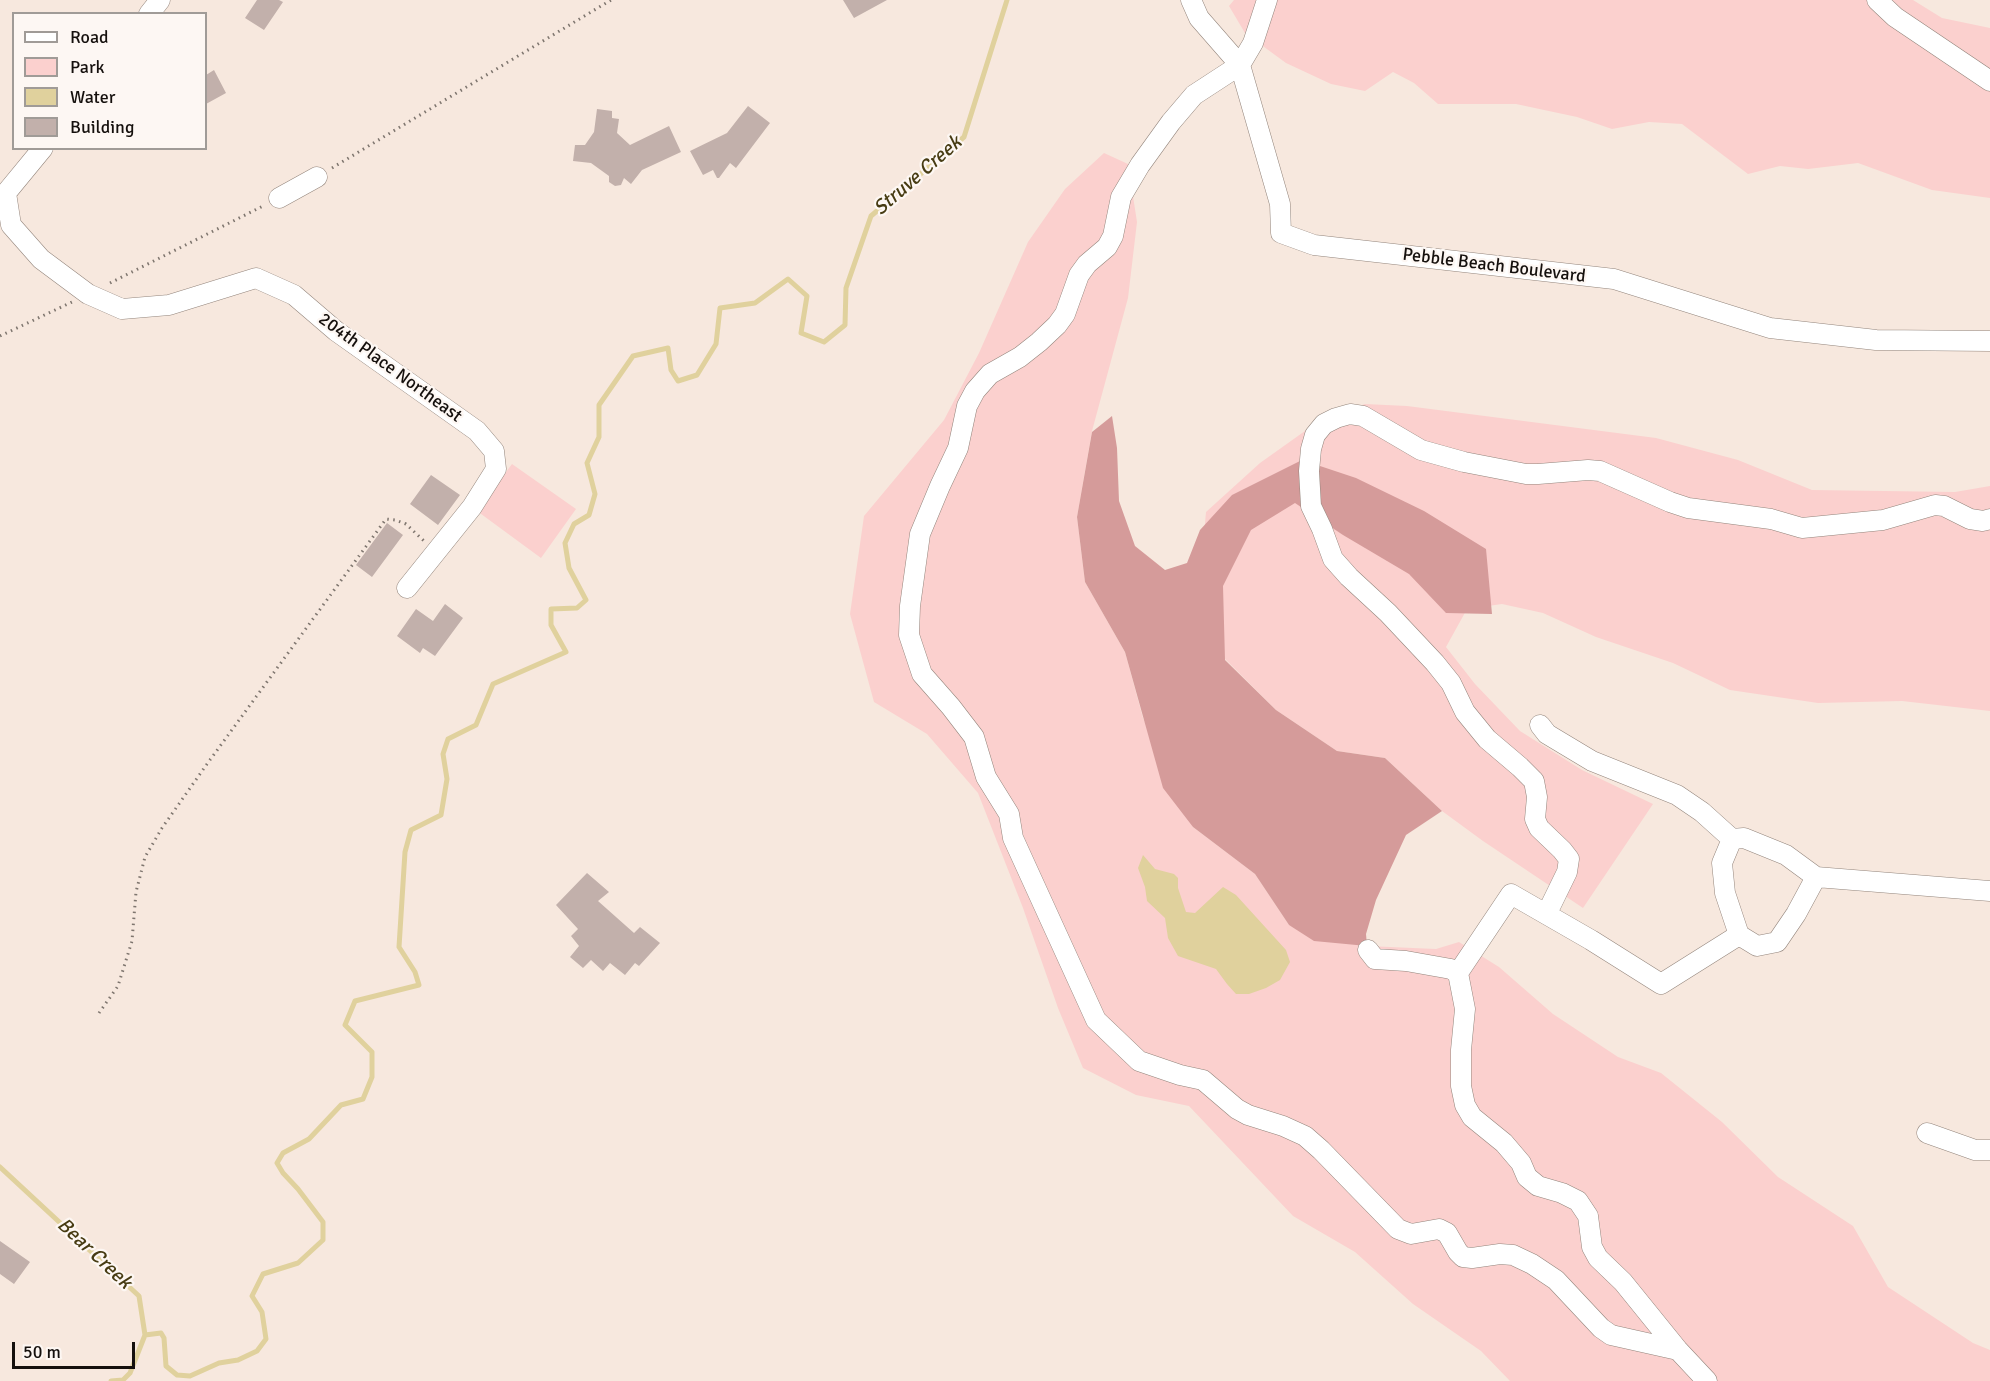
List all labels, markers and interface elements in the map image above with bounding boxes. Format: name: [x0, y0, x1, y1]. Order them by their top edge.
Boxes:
legend: [12, 12, 207, 150]
text: Road: [70, 26, 109, 48]
text: Park: [70, 56, 105, 78]
text: Water: [70, 86, 115, 108]
text: Building: [70, 116, 134, 138]
water label: Struve Creek: [869, 131, 967, 221]
street label: Pebble Beach Boulevard: [1401, 244, 1587, 288]
street label: 204th Place Northeast: [314, 309, 466, 427]
water label: Bear Creek: [52, 1213, 136, 1295]
scale bar: [15, 1330, 138, 1368]
text: 50 m: [23, 1341, 61, 1363]

